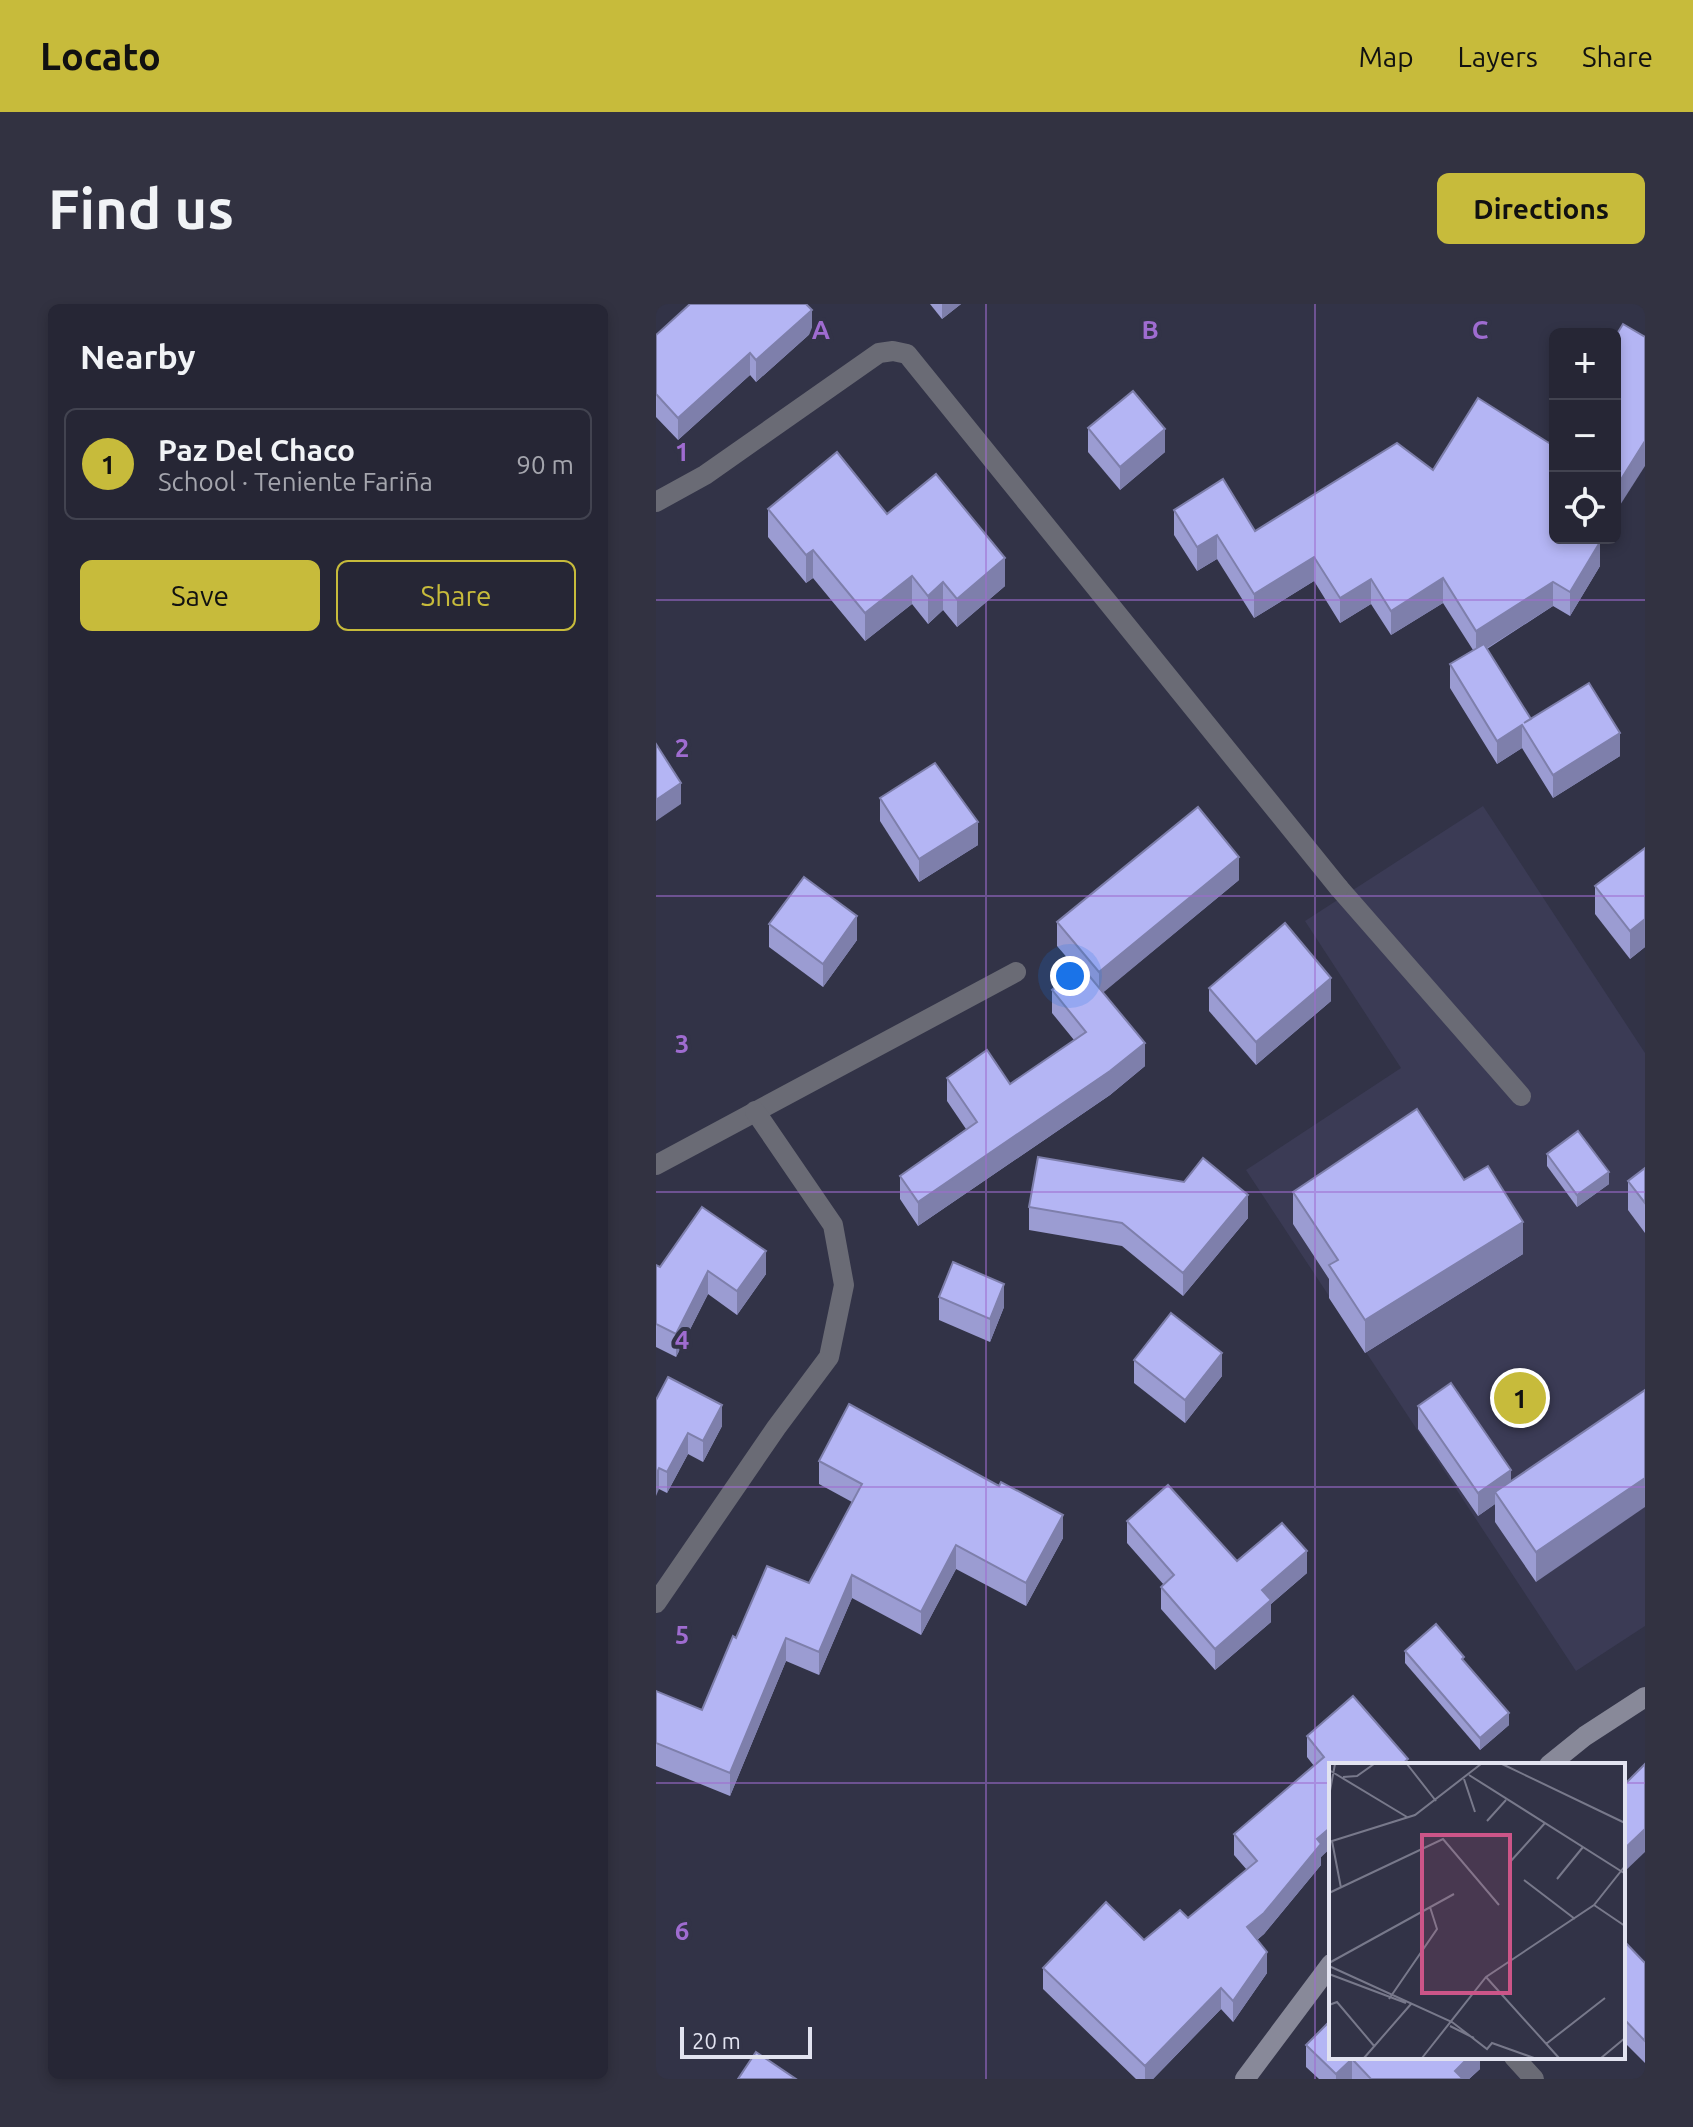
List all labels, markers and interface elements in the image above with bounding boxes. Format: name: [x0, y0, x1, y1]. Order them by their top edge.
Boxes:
text: Locato: [40, 35, 161, 77]
text: Map: [1358, 41, 1414, 72]
text: Layers: [1458, 41, 1538, 72]
text: Share: [1582, 41, 1653, 72]
button: Directions: [1437, 173, 1645, 244]
text: Find us: [48, 177, 234, 240]
text: A: [812, 315, 831, 344]
text: B: [1141, 315, 1159, 344]
text: C: [1472, 315, 1489, 344]
map controls: [1549, 328, 1621, 544]
button: +: [1549, 328, 1621, 400]
text: Nearby: [80, 337, 195, 375]
button: −: [1549, 400, 1621, 472]
text: Paz Del Chaco: [158, 433, 355, 467]
text: 1: [675, 437, 689, 466]
text: 1: [101, 450, 115, 479]
text: 90 m: [516, 450, 574, 479]
text: School · Teniente Fariña: [158, 467, 433, 496]
button: locate: [1549, 472, 1621, 544]
button: Save: [80, 560, 320, 631]
button: Share: [336, 560, 576, 631]
text: 2: [675, 733, 689, 762]
your location: [1050, 956, 1090, 996]
text: 3: [675, 1029, 689, 1058]
text: 4: [675, 1325, 689, 1354]
pin: 1: [1494, 1368, 1546, 1428]
text: 5: [675, 1620, 689, 1649]
inset map: [1329, 1763, 1625, 2059]
text: 6: [675, 1916, 689, 1945]
scale bar: [680, 2023, 812, 2059]
text: 20 m: [692, 2028, 741, 2053]

